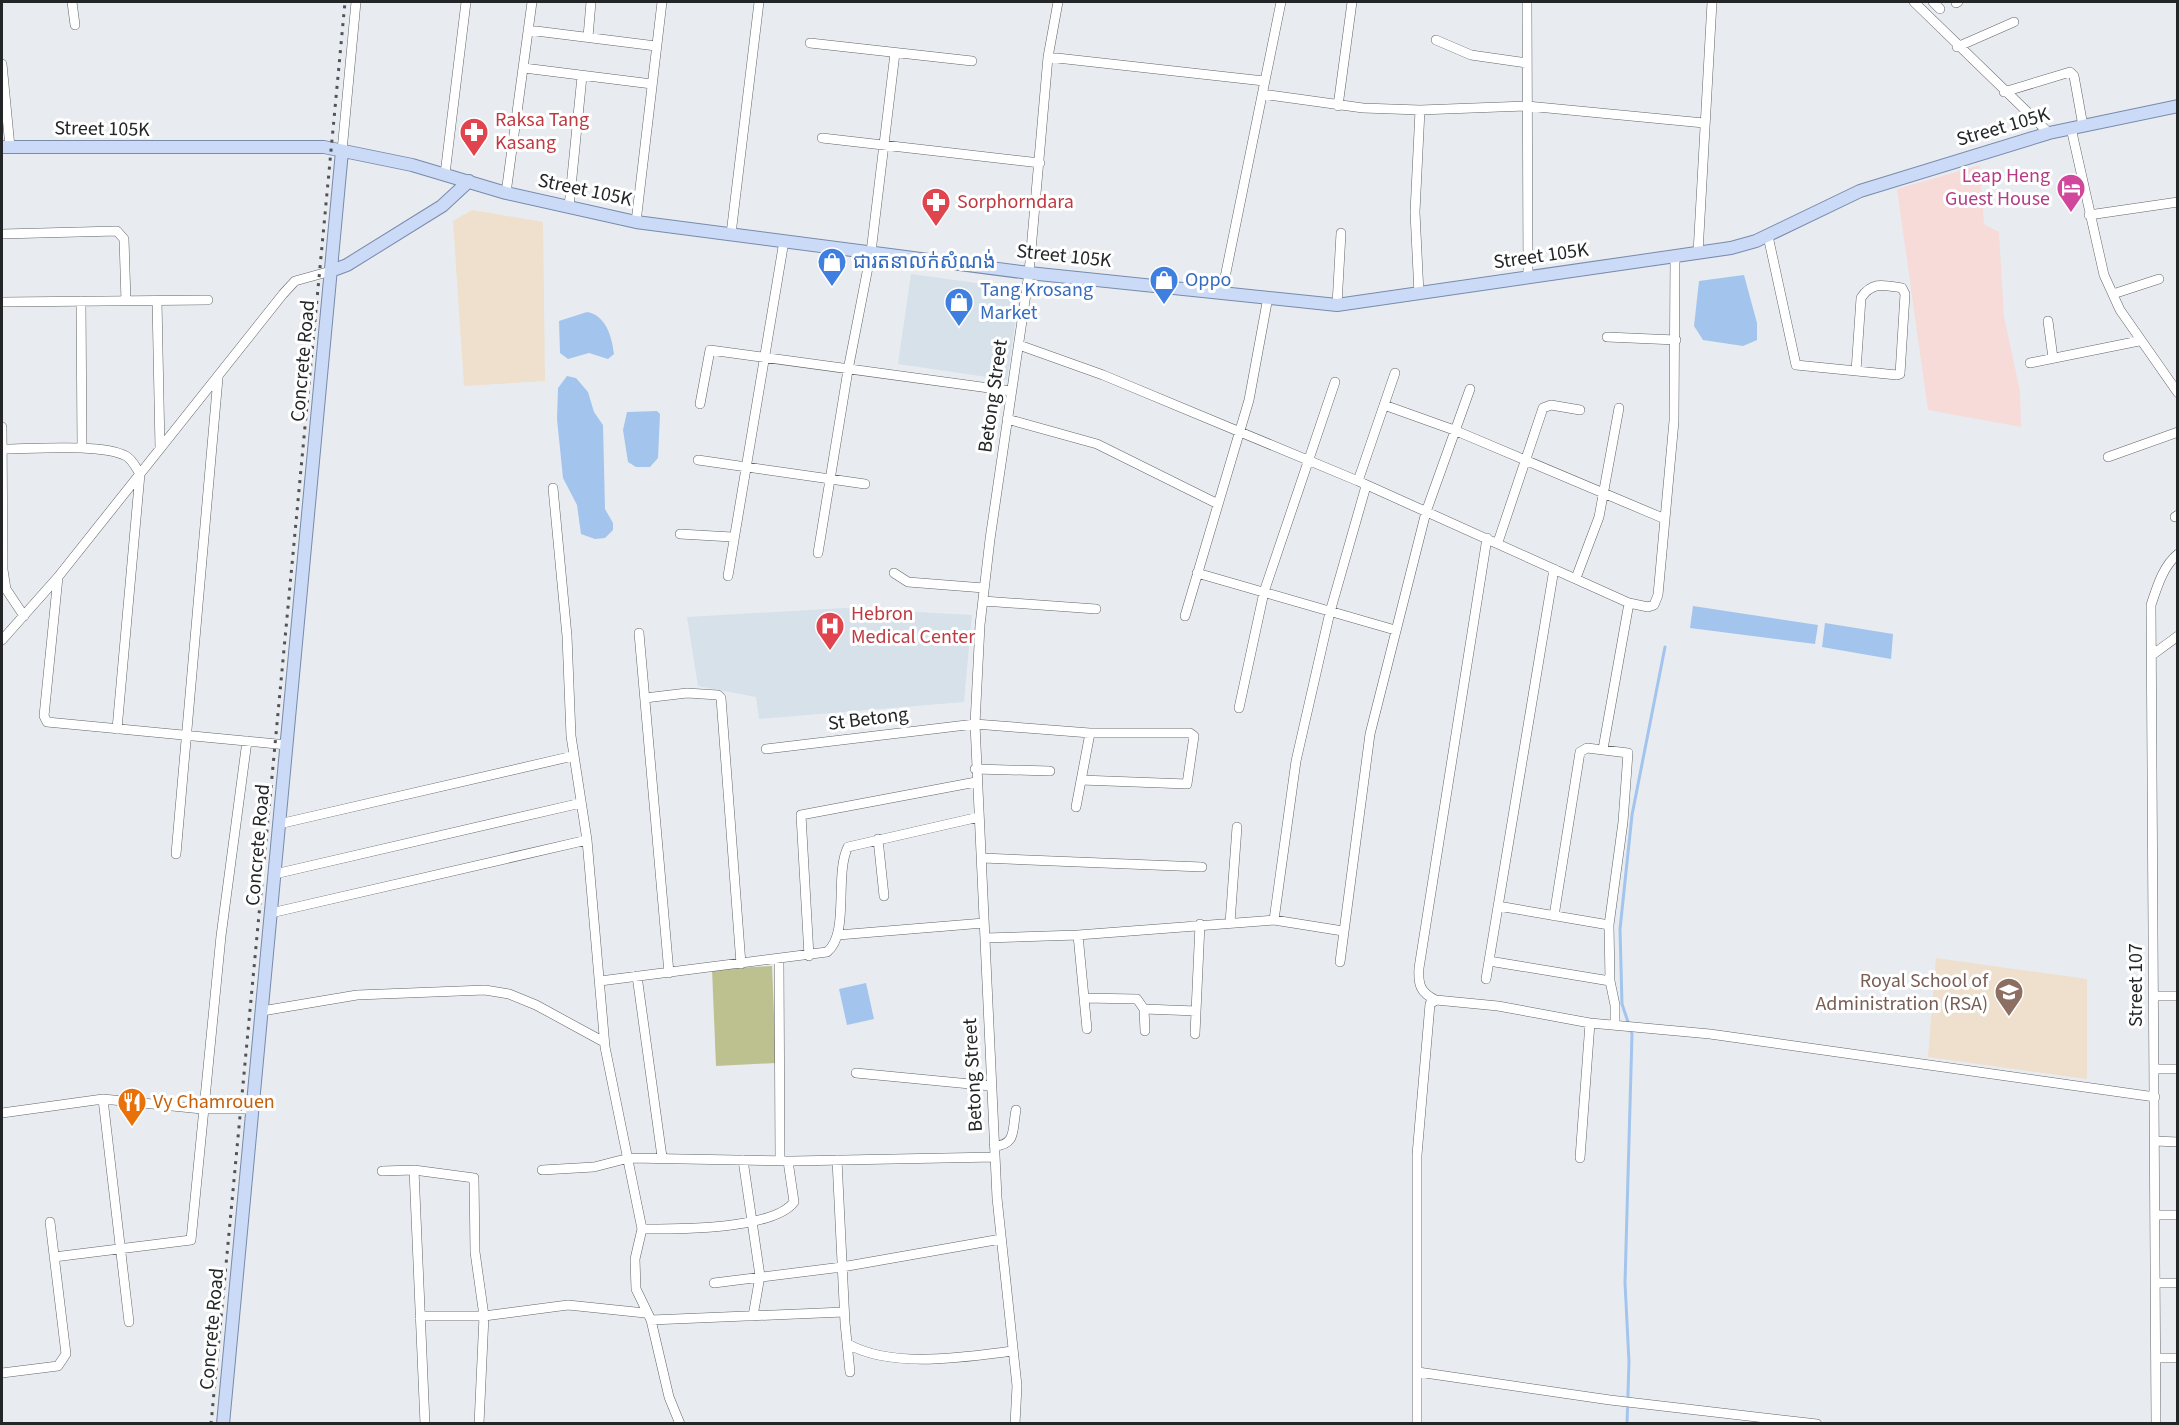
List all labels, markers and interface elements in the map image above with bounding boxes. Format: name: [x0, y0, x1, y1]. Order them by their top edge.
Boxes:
street label: Street 105K: [1953, 100, 2053, 154]
place label: Raksa Tang Kasang: [495, 106, 589, 157]
street label: Street 105K: [54, 114, 150, 144]
pharmacy icon: Raksa Tang Kasang: [458, 116, 490, 158]
place label: Leap Heng Guest House: [1945, 162, 2050, 213]
street label: Street 105K: [535, 166, 635, 214]
hotel icon: Leap Heng Guest House: [2055, 172, 2087, 214]
pharmacy icon: Sorphorndara: [920, 186, 952, 228]
place label: Sorphorndara: [957, 188, 1074, 216]
street label: Street 105K: [1492, 235, 1591, 277]
street label: Street 105K: [1015, 237, 1113, 275]
shop icon: ជារតនាលក់សំណង់: [816, 246, 848, 288]
place label: ជារតនាលក់សំណង់: [853, 248, 996, 276]
shop icon: Oppo: [1148, 264, 1180, 306]
place label: Oppo: [1185, 266, 1231, 294]
place label: Tang Krosang Market: [980, 276, 1093, 327]
shop icon: Tang Krosang Market: [943, 286, 975, 328]
street label: Concrete Road: [284, 299, 322, 423]
street label: Betong Street: [971, 337, 1015, 454]
place label: Hebron Medical Center: [851, 600, 975, 651]
hospital icon: Hebron Medical Center: [814, 610, 846, 652]
street label: St Betong: [826, 700, 910, 738]
street label: Concrete Road: [239, 783, 277, 907]
street label: Street 107: [2122, 943, 2150, 1027]
place label: Royal School of Administration (RSA): [1815, 967, 1989, 1018]
school or university icon: Royal School of Administration (RSA): [1993, 976, 2025, 1018]
street label: Betong Street: [956, 1017, 990, 1133]
restaurant icon: Vy Chamrouen: [116, 1086, 148, 1128]
place label: Vy Chamrouen: [153, 1088, 275, 1116]
street label: Concrete Road: [193, 1267, 231, 1391]

